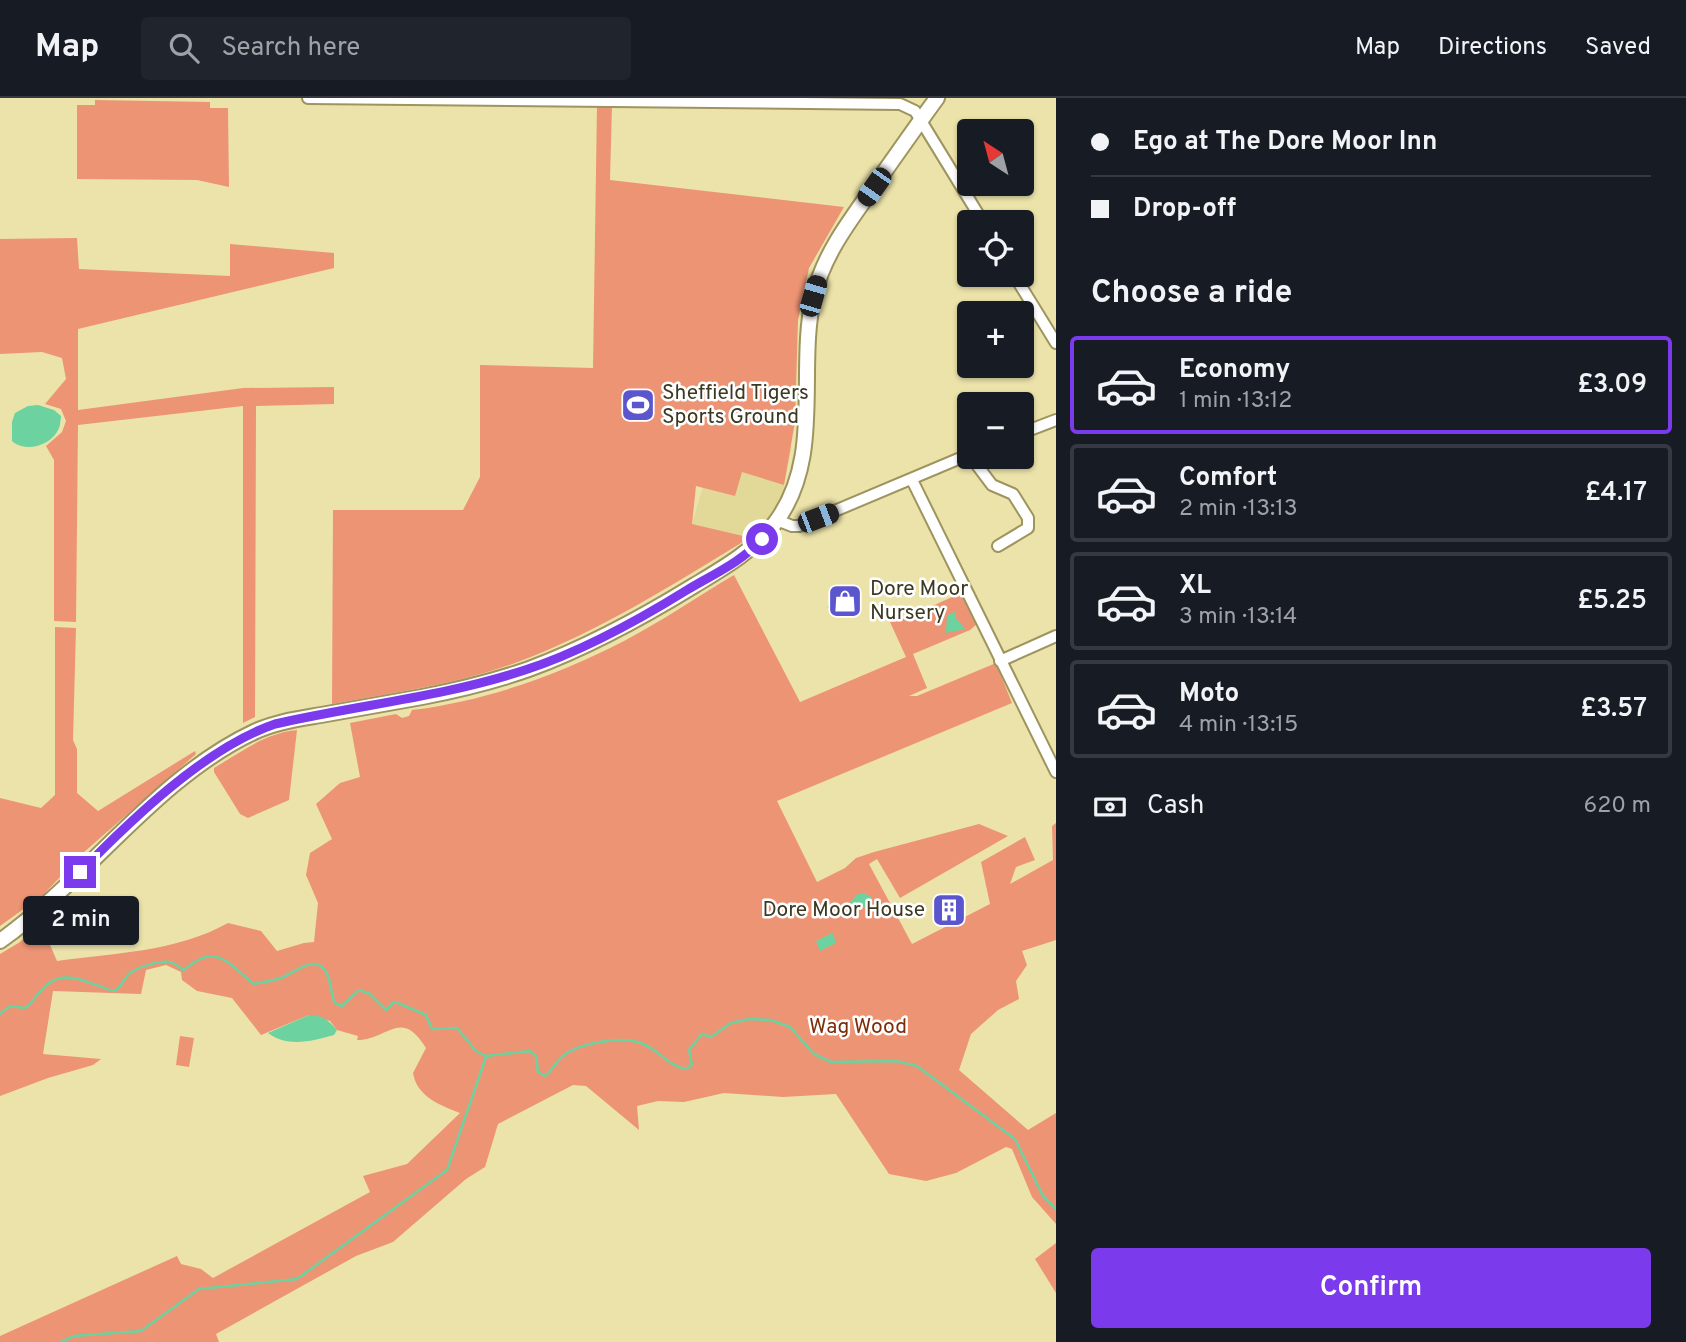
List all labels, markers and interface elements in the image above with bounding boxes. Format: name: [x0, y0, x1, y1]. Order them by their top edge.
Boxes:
search box: [141, 17, 631, 80]
text: Map: [35, 27, 99, 69]
icon: search: [165, 29, 203, 67]
text: Search here: [221, 32, 360, 65]
text: Map: [1355, 33, 1400, 63]
text: Directions: [1438, 33, 1547, 63]
text: Saved: [1585, 33, 1651, 63]
north arrow: [957, 119, 1034, 196]
map controls: [957, 119, 1034, 469]
text: Ego at The Dore Moor Inn: [1133, 126, 1437, 159]
car: [854, 164, 895, 210]
text: Drop-off: [1133, 193, 1236, 226]
button: locate: [957, 210, 1034, 287]
car: [798, 273, 829, 319]
text: Choose a ride: [1091, 274, 1292, 314]
button: +: [957, 301, 1034, 378]
icon: car: [1095, 354, 1158, 417]
text: Economy: [1179, 354, 1290, 387]
text: £3.09: [1577, 369, 1647, 402]
place label: Sheffield Tigers Sports Ground: [662, 380, 809, 431]
sports icon: Sheffield Tigers Sports Ground: [619, 386, 657, 424]
text: 1 min · 13:12: [1179, 387, 1292, 416]
button: −: [957, 392, 1034, 469]
icon: car: [1095, 462, 1158, 525]
text: Comfort: [1179, 462, 1277, 495]
text: £4.17: [1585, 477, 1647, 510]
text: 2 min · 13:13: [1179, 495, 1298, 524]
car: [795, 501, 842, 535]
route start: [746, 523, 778, 555]
icon: car: [1095, 570, 1158, 633]
text: XL: [1179, 570, 1211, 603]
place label: Dore Moor Nursery: [870, 576, 968, 627]
shop icon: Dore Moor Nursery: [826, 582, 864, 620]
text: £5.25: [1577, 585, 1647, 618]
text: 3 min · 13:14: [1179, 603, 1297, 632]
icon: car: [1095, 678, 1158, 741]
text: Moto: [1179, 678, 1239, 711]
text: £3.57: [1580, 693, 1647, 726]
text: 4 min · 13:15: [1179, 711, 1298, 740]
icon: cash: [1091, 788, 1129, 826]
text: Cash: [1147, 790, 1204, 823]
text: 620 m: [1584, 792, 1651, 821]
route end: [64, 856, 96, 888]
building icon: Dore Moor House: [930, 891, 968, 929]
callout: 2 min: [22, 896, 138, 946]
place label: Dore Moor House: [762, 897, 925, 924]
text: 2 min: [51, 906, 111, 935]
park label: Wag Wood: [809, 1014, 907, 1041]
button: Confirm: [1091, 1248, 1651, 1328]

